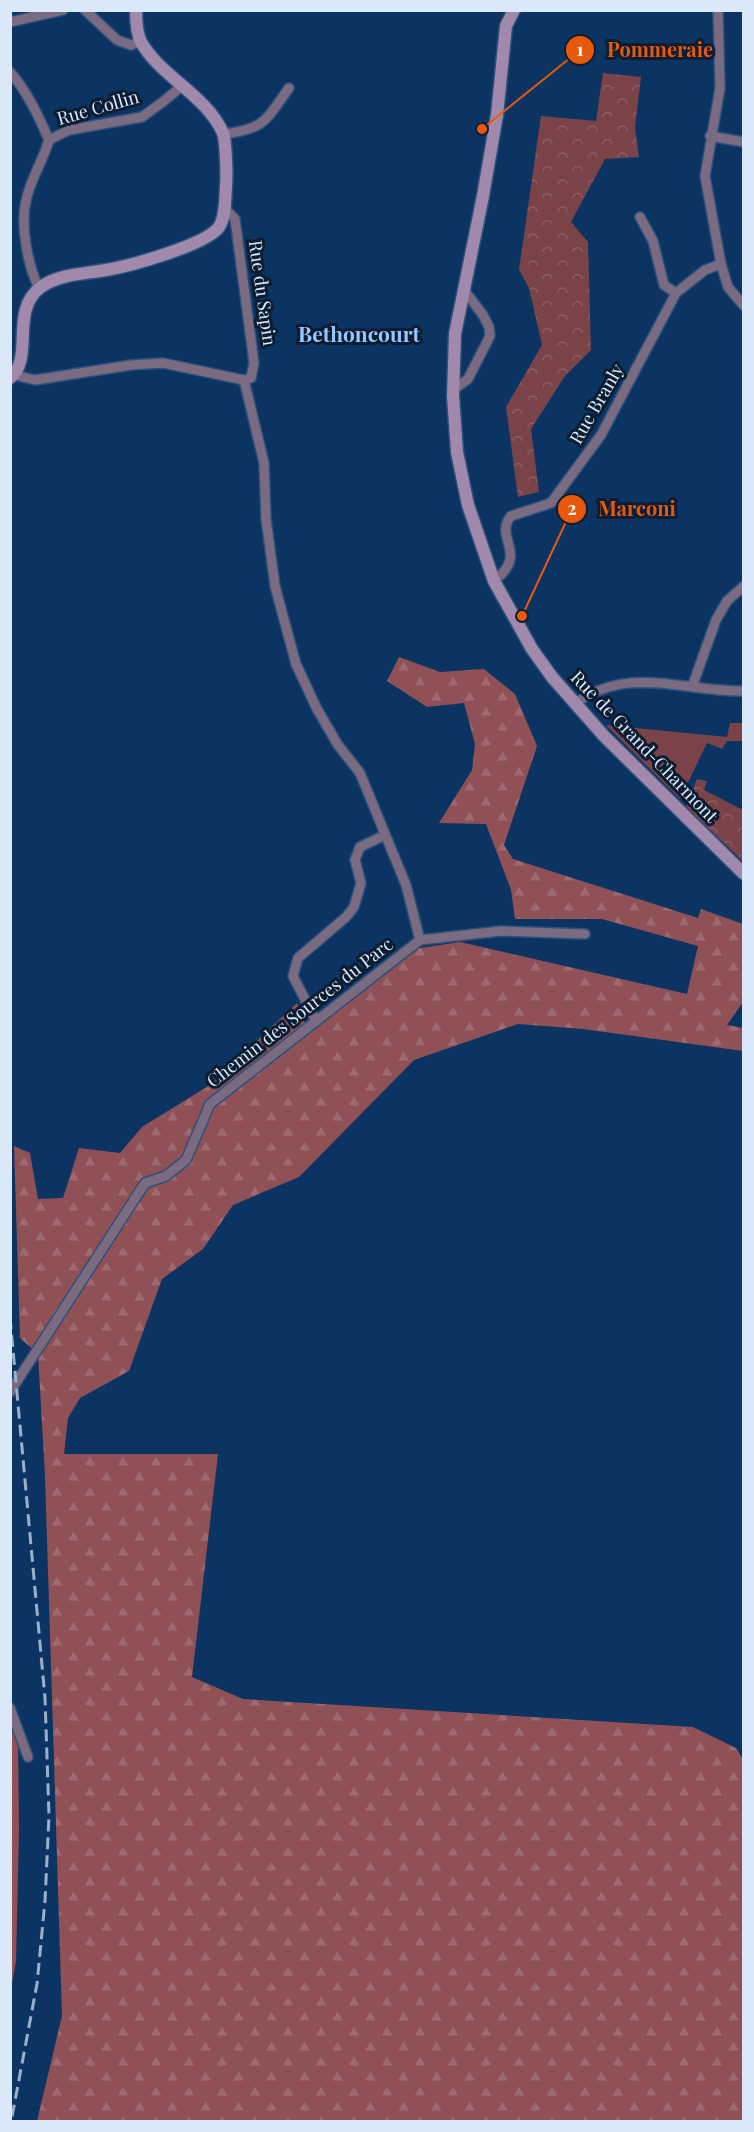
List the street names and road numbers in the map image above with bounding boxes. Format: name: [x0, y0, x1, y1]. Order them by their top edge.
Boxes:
street label: Rue Collin: [54, 84, 142, 130]
street label: Rue du Sapin: [244, 239, 282, 347]
street label: Rue Branly: [564, 359, 629, 448]
street label: Rue de Grand-Charmont: [566, 665, 724, 828]
street label: Chemin des Sources du Parc: [201, 932, 398, 1092]

